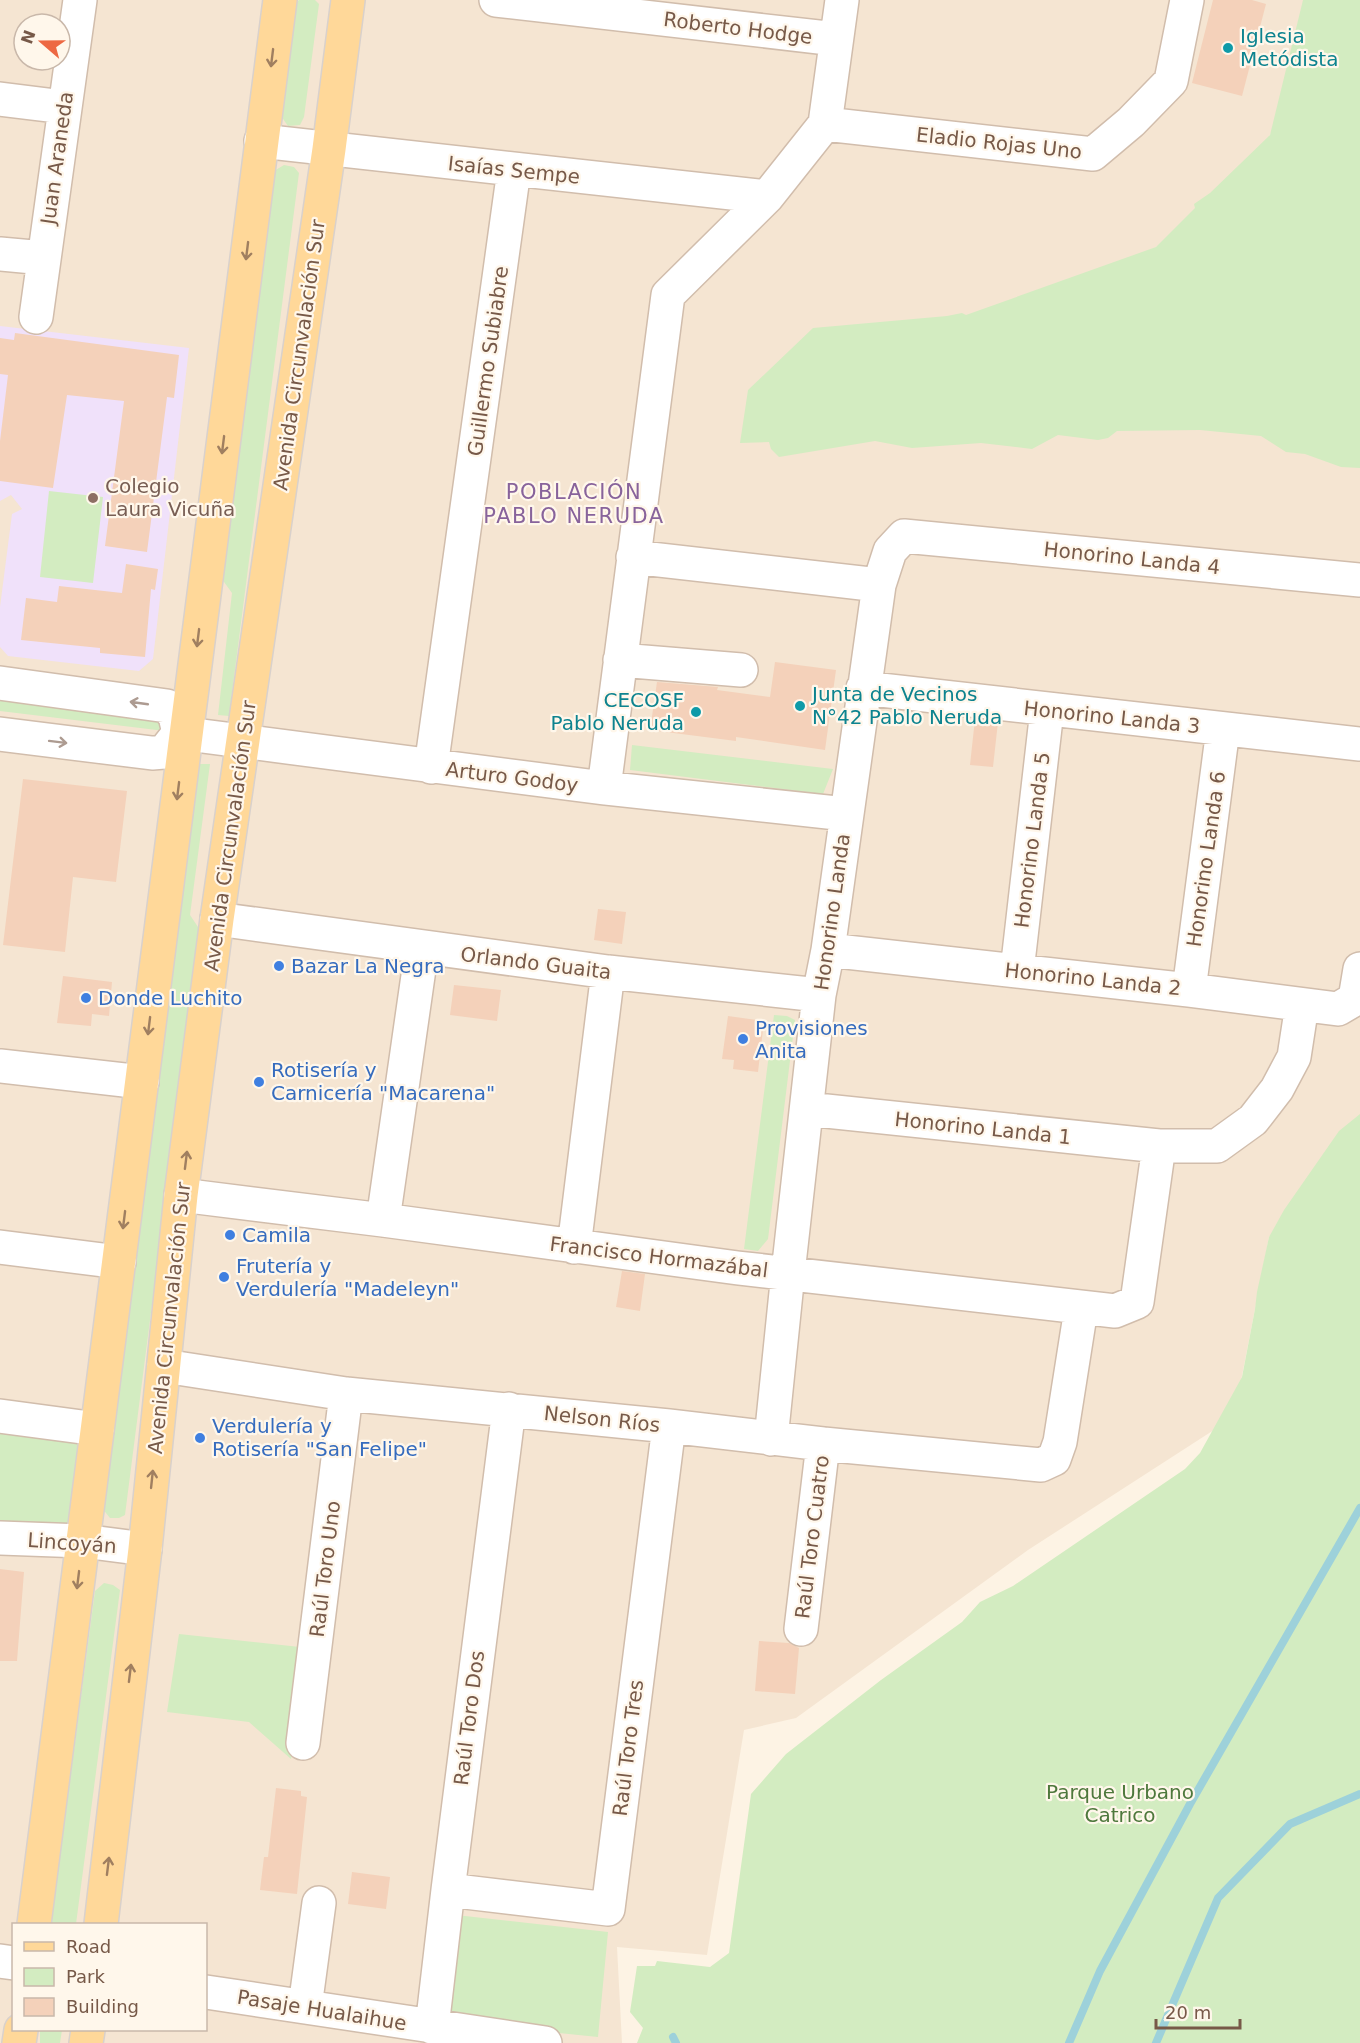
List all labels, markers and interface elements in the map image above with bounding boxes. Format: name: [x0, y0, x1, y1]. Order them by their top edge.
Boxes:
street label: Roberto Hodge: [662, 7, 814, 49]
north arrow: [12, 12, 72, 72]
place label: Iglesia Metódista: [1240, 24, 1338, 71]
text: N: [17, 27, 40, 47]
marker: Iglesia Metódista: [1221, 41, 1235, 55]
one-way arrow: [266, 48, 277, 67]
street label: Juan Araneda: [36, 90, 78, 228]
street label: Eladio Rojas Uno: [915, 122, 1083, 164]
street label: Isaías Sempe: [447, 151, 581, 189]
street label: Avenida Circunvalación Sur: [268, 217, 330, 492]
one-way arrow: [242, 241, 253, 261]
street label: Guillermo Subiabre: [463, 264, 513, 458]
one-way arrow: [217, 434, 228, 454]
place label: Colegio Laura Vicuña: [105, 474, 235, 521]
district label: POBLACIÓN PABLO NERUDA: [483, 479, 665, 528]
marker: Colegio Laura Vicuña: [86, 491, 100, 505]
street label: Honorino Landa 4: [1043, 537, 1221, 579]
one-way arrow: [192, 628, 203, 648]
place label: Junta de Vecinos N°42 Pablo Neruda: [810, 682, 1002, 729]
place label: CECOSF Pablo Neruda: [551, 688, 684, 735]
street label: Honorino Landa 3: [1023, 696, 1201, 738]
one-way arrow: [130, 697, 150, 708]
street label: Avenida Circunvalación Sur: [199, 698, 261, 973]
marker: Junta de Vecinos N°42 Pablo Neruda: [793, 699, 807, 713]
marker: CECOSF Pablo Neruda: [689, 705, 703, 719]
one-way arrow: [48, 736, 67, 747]
street label: Honorino Landa 5: [1009, 751, 1055, 929]
street label: Arturo Godoy: [444, 757, 580, 797]
street label: Honorino Landa 6: [1182, 770, 1230, 948]
one-way arrow: [173, 781, 184, 801]
street label: Honorino Landa: [809, 832, 855, 992]
street label: Orlando Guaita: [459, 942, 613, 984]
place label: Bazar La Negra: [291, 954, 445, 978]
street label: Honorino Landa 2: [1004, 958, 1182, 1000]
marker: Bazar La Negra: [272, 959, 286, 973]
place label: Donde Luchito: [98, 986, 242, 1010]
marker: Donde Luchito: [79, 991, 93, 1005]
one-way arrow: [143, 1016, 154, 1036]
place label: Provisiones Anita: [755, 1016, 868, 1063]
marker: Provisiones Anita: [736, 1032, 750, 1046]
place label: Rotisería y Carnicería "Macarena": [271, 1058, 495, 1105]
marker: Rotisería y Carnicería "Macarena": [252, 1075, 266, 1089]
street label: Honorino Landa 1: [894, 1107, 1072, 1149]
one-way arrow: [180, 1150, 191, 1170]
street label: Avenida Circunvalación Sur: [143, 1180, 195, 1455]
one-way arrow: [118, 1209, 129, 1229]
place label: Camila: [242, 1223, 311, 1247]
marker: Camila: [223, 1228, 237, 1242]
street label: Francisco Hormazábal: [548, 1232, 770, 1282]
place label: Frutería y Verdulería "Madeleyn": [236, 1254, 459, 1301]
marker: Frutería y Verdulería "Madeleyn": [217, 1270, 231, 1284]
street label: Nelson Ríos: [543, 1401, 661, 1437]
place label: Verdulería y Rotisería "San Felipe": [212, 1414, 427, 1461]
marker: Verdulería y Rotisería "San Felipe": [193, 1431, 207, 1445]
street label: Raúl Toro Cuatro: [790, 1454, 834, 1620]
one-way arrow: [147, 1470, 158, 1489]
street label: Raúl Toro Uno: [305, 1499, 345, 1639]
street label: Lincoyán: [27, 1528, 117, 1558]
one-way arrow: [72, 1570, 83, 1589]
street label: Raúl Toro Dos: [449, 1649, 489, 1787]
one-way arrow: [125, 1663, 136, 1683]
street label: Raúl Toro Tres: [608, 1678, 648, 1818]
park label: Parque Urbano Catrico: [1046, 1780, 1194, 1827]
one-way arrow: [102, 1857, 113, 1877]
legend: [12, 1923, 207, 2031]
text: Road: [66, 1936, 111, 1957]
text: Park: [66, 1966, 105, 1987]
street label: Pasaje Hualaihue: [236, 1985, 408, 2035]
scale bar: [1156, 1992, 1240, 2030]
text: Building: [66, 1996, 139, 2017]
text: 20 m: [1165, 2002, 1211, 2023]

